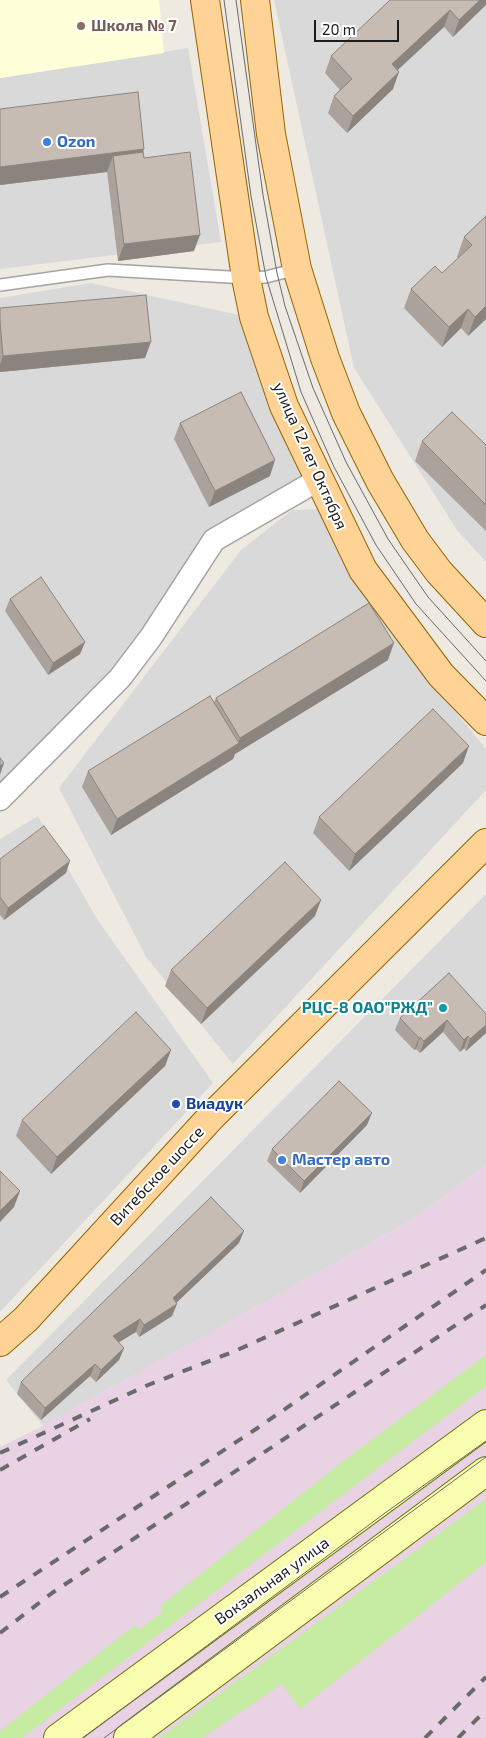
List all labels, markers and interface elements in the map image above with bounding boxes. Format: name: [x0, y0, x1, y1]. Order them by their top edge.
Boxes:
scale bar: [316, 10, 401, 42]
place label: Школа № 7: [91, 16, 177, 36]
marker: Школа № 7: [75, 20, 87, 32]
text: 20 m: [322, 20, 356, 38]
place label: Ozon: [57, 132, 95, 152]
marker: Ozon: [41, 136, 53, 148]
street label: улица 12 лет Октября: [269, 380, 351, 532]
place label: РЦС-8 ОАО"РЖД": [302, 998, 433, 1018]
marker: РЦС-8 ОАО"РЖД": [437, 1002, 449, 1014]
place label: Виадук: [186, 1094, 243, 1114]
marker: Виадук: [170, 1098, 182, 1110]
street label: Витебское шоссе: [106, 1122, 208, 1230]
place label: Мастер авто: [292, 1150, 390, 1170]
marker: Мастер авто: [276, 1154, 288, 1166]
street label: Вокзальная улица: [211, 1533, 333, 1629]

